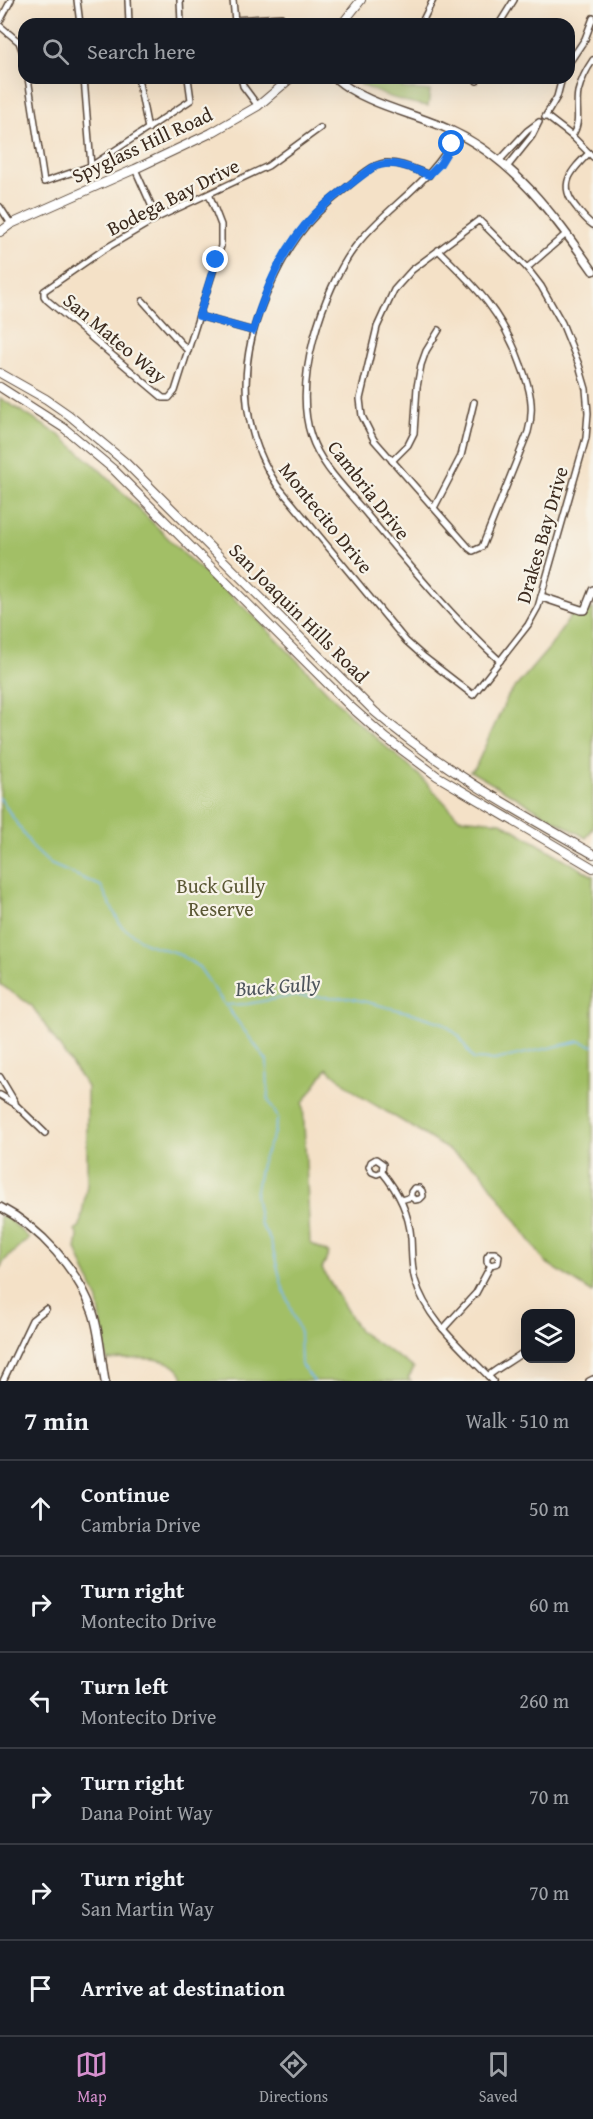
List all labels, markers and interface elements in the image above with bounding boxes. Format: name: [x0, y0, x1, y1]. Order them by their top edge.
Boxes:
search box: [18, 18, 575, 84]
icon: search: [39, 35, 72, 68]
text: Search here: [87, 35, 196, 67]
street label: Spyglass Hill Road: [67, 99, 217, 190]
route start: [438, 130, 464, 156]
street label: Bodega Bay Drive: [101, 151, 244, 242]
route end: [202, 246, 228, 272]
street label: San Mateo Way: [57, 286, 173, 390]
street label: Cambria Drive: [321, 434, 418, 546]
street label: Montecito Drive: [273, 456, 380, 579]
street label: Drakes Bay Drive: [508, 463, 575, 607]
street label: San Joaquin Hills Road: [223, 536, 376, 689]
park label: Buck Gully Reserve: [176, 871, 266, 923]
water label: Buck Gully: [233, 967, 322, 1004]
map controls: [521, 1309, 575, 1363]
button: layers: [521, 1309, 575, 1363]
text: 7 min: [24, 1401, 89, 1440]
text: Walk · 510 m: [466, 1406, 569, 1435]
text: Continue: [81, 1478, 170, 1510]
icon: ahead: [24, 1492, 57, 1525]
text: 50 m: [529, 1494, 569, 1523]
text: Cambria Drive: [81, 1510, 201, 1539]
text: Turn right: [81, 1574, 184, 1606]
icon: right: [24, 1588, 57, 1621]
text: 60 m: [529, 1590, 569, 1619]
text: Montecito Drive: [81, 1606, 216, 1635]
text: Turn left: [81, 1670, 168, 1702]
icon: left: [24, 1684, 57, 1717]
text: 260 m: [519, 1686, 569, 1715]
text: Montecito Drive: [81, 1702, 216, 1731]
text: Turn right: [81, 1766, 184, 1798]
icon: right: [24, 1780, 57, 1813]
text: 70 m: [529, 1782, 569, 1811]
text: Dana Point Way: [81, 1798, 213, 1827]
text: Turn right: [81, 1862, 184, 1894]
icon: right: [24, 1876, 57, 1909]
text: 70 m: [529, 1878, 569, 1907]
text: San Martin Way: [81, 1894, 214, 1923]
icon: arrive: [24, 1972, 57, 2005]
text: Arrive at destination: [81, 1972, 285, 2004]
tab: Map: [75, 2048, 108, 2108]
tab: Directions: [259, 2048, 328, 2108]
tab: Saved: [479, 2048, 518, 2108]

